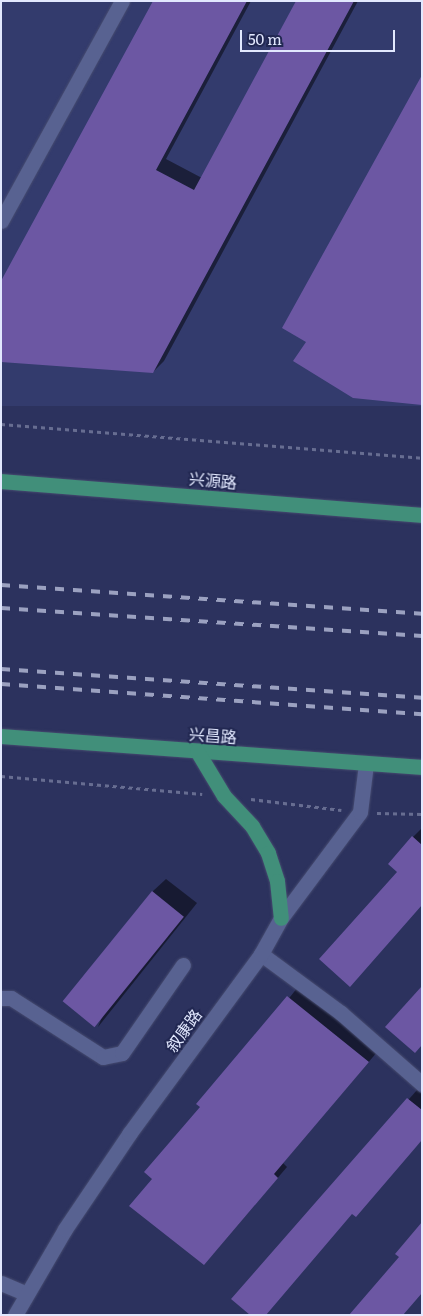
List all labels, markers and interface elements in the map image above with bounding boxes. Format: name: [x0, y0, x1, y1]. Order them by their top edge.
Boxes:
scale bar: [243, 20, 398, 52]
text: 50 m: [248, 27, 282, 50]
street label: 兴源路: [188, 468, 238, 492]
street label: 兴昌路: [188, 724, 238, 746]
street label: 叙康路: [161, 1005, 205, 1055]

